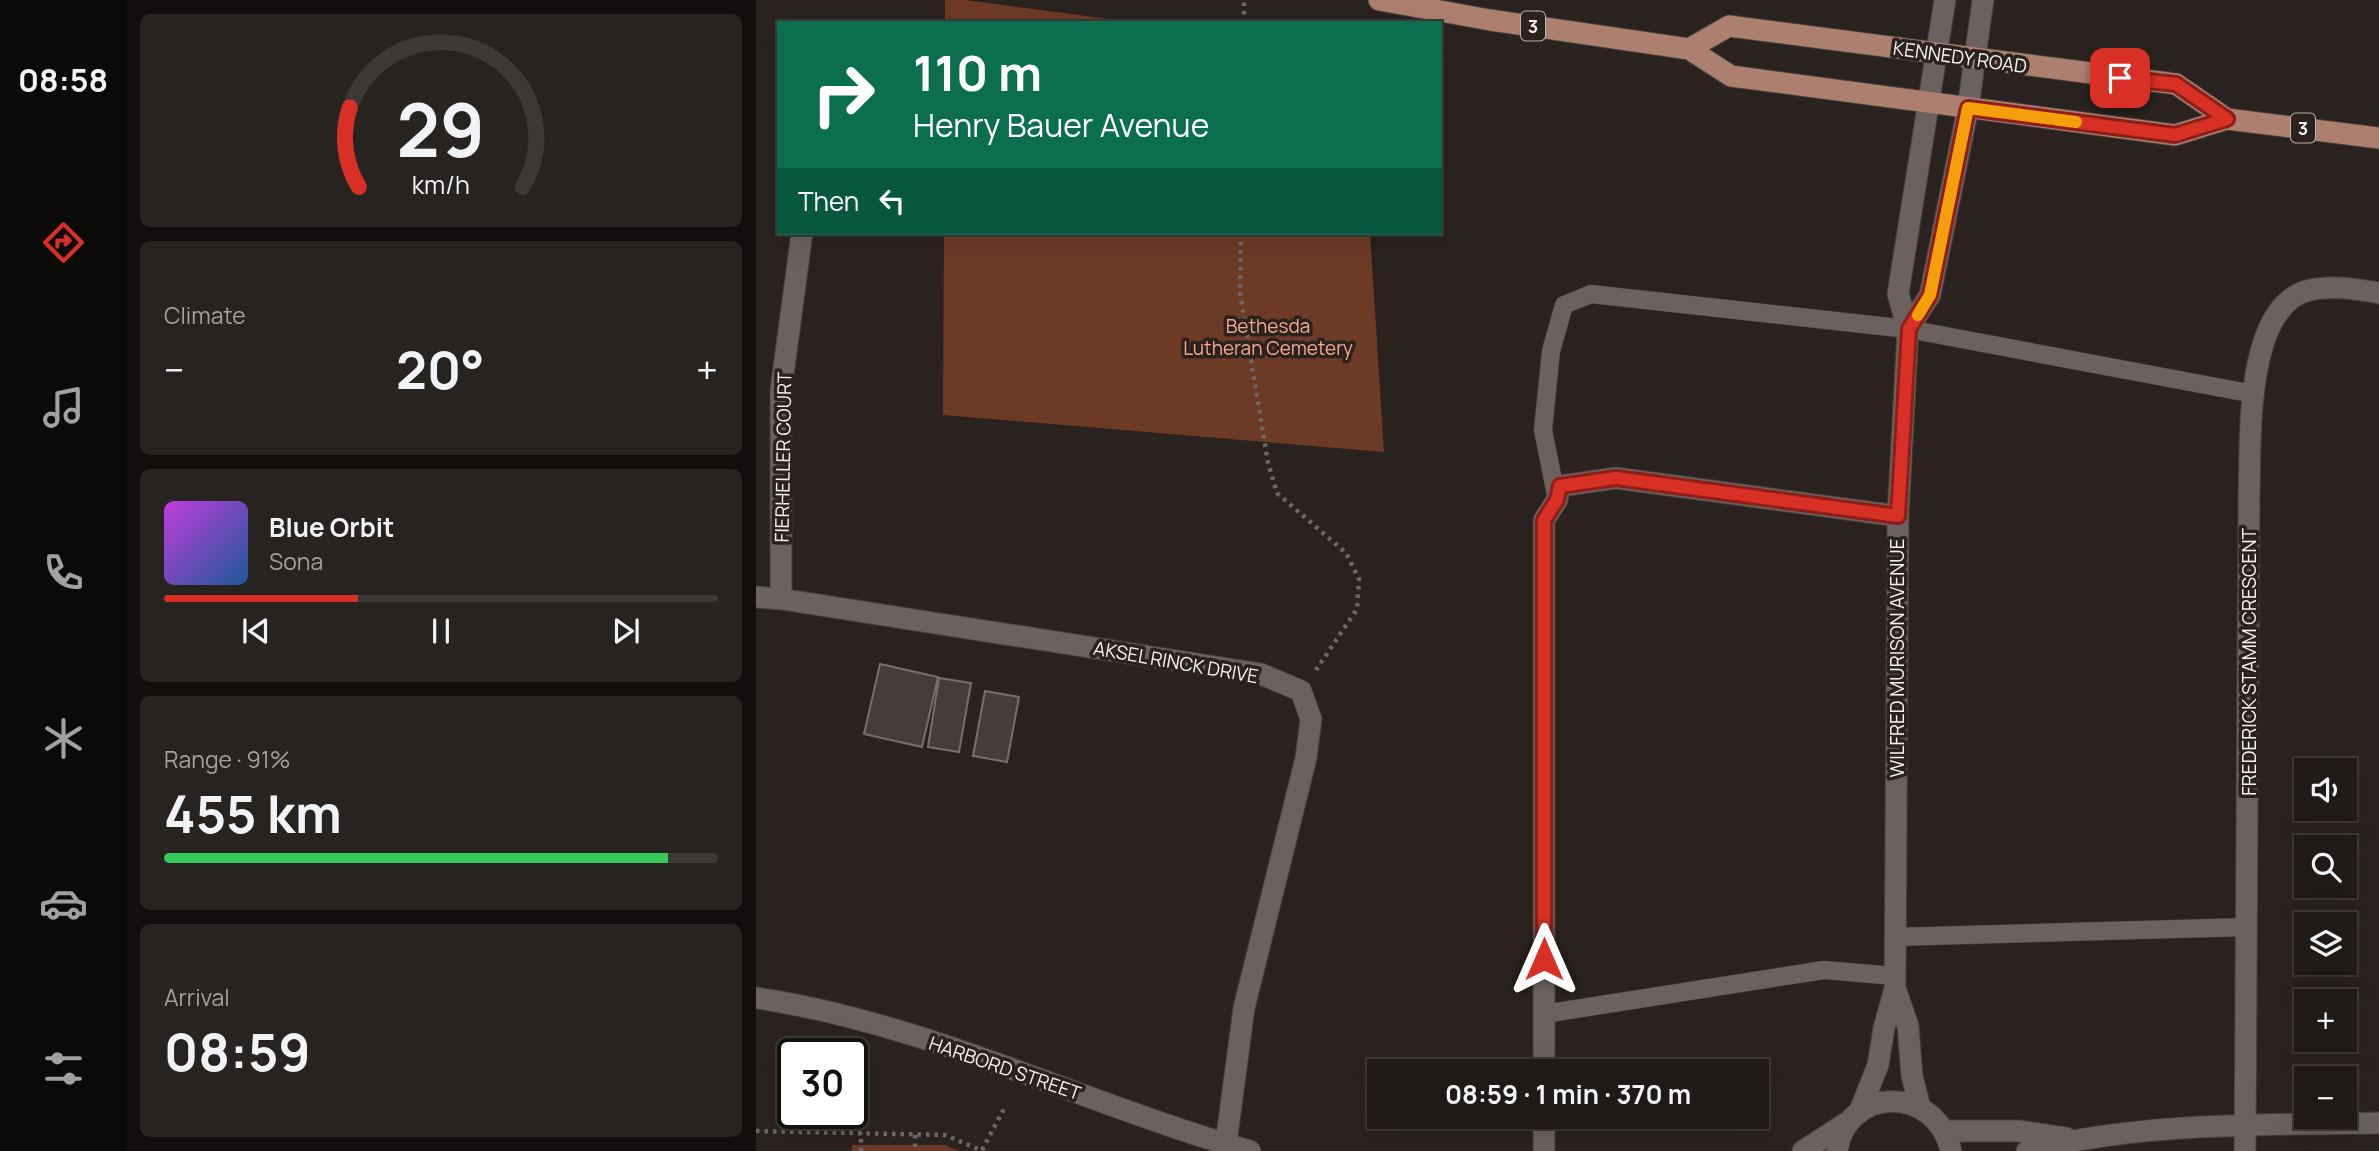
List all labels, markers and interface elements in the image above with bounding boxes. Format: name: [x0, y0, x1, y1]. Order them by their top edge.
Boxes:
road number: 3: [1521, 12, 1545, 41]
street label: KENNEDY ROAD: [1891, 35, 2029, 79]
text: 110 m: [913, 39, 1042, 106]
pin: [2090, 48, 2150, 108]
icon: right: [798, 49, 889, 140]
text: 08:58: [18, 58, 108, 102]
icon: arrive: [2101, 59, 2139, 97]
text: 29: [397, 79, 485, 179]
text: Henry Bauer Avenue: [913, 103, 1209, 147]
road number: 3: [2291, 113, 2315, 142]
text: km/h: [412, 167, 470, 202]
icon: left: [873, 182, 911, 220]
text: Then: [798, 183, 859, 219]
icon: directions: [39, 218, 88, 267]
text: Climate: [164, 299, 246, 331]
park label: Bethesda Lutheran Cemetery: [1183, 313, 1353, 361]
text: 20°: [396, 334, 485, 405]
text: −: [164, 343, 185, 395]
text: +: [696, 343, 718, 395]
street label: FIERHELLER COURT: [769, 371, 797, 543]
icon: music: [39, 383, 88, 432]
text: Blue Orbit: [269, 509, 394, 545]
street label: FREDERICK STAMM CRESCENT: [2236, 528, 2262, 796]
street label: WILFRED MURISON AVENUE: [1884, 538, 1910, 778]
text: Sona: [269, 545, 323, 577]
icon: phone: [39, 548, 88, 597]
icon: previous: [237, 612, 275, 650]
icon: pause: [422, 612, 460, 650]
icon: next: [607, 612, 645, 650]
street label: AKSEL RINCK DRIVE: [1091, 635, 1261, 689]
icon: climate: [39, 714, 88, 763]
text: Range · 91%: [164, 743, 290, 775]
map controls: [2294, 758, 2357, 1129]
button: sound: [2294, 758, 2357, 821]
text: 455 km: [164, 778, 342, 849]
button: search: [2294, 835, 2357, 898]
icon: car: [39, 879, 88, 928]
button: layers: [2294, 912, 2357, 975]
position arrow: [1507, 922, 1581, 996]
text: Arrival: [164, 981, 230, 1013]
button: +: [2294, 989, 2357, 1052]
text: 08:59: [164, 1016, 311, 1087]
street label: HARBORD STREET: [926, 1030, 1085, 1106]
speed limit sign: 30: [777, 1038, 868, 1129]
icon: filters: [39, 1044, 88, 1093]
button: −: [2294, 1066, 2357, 1129]
text: 08:59 · 1 min · 370 m: [1445, 1076, 1691, 1112]

